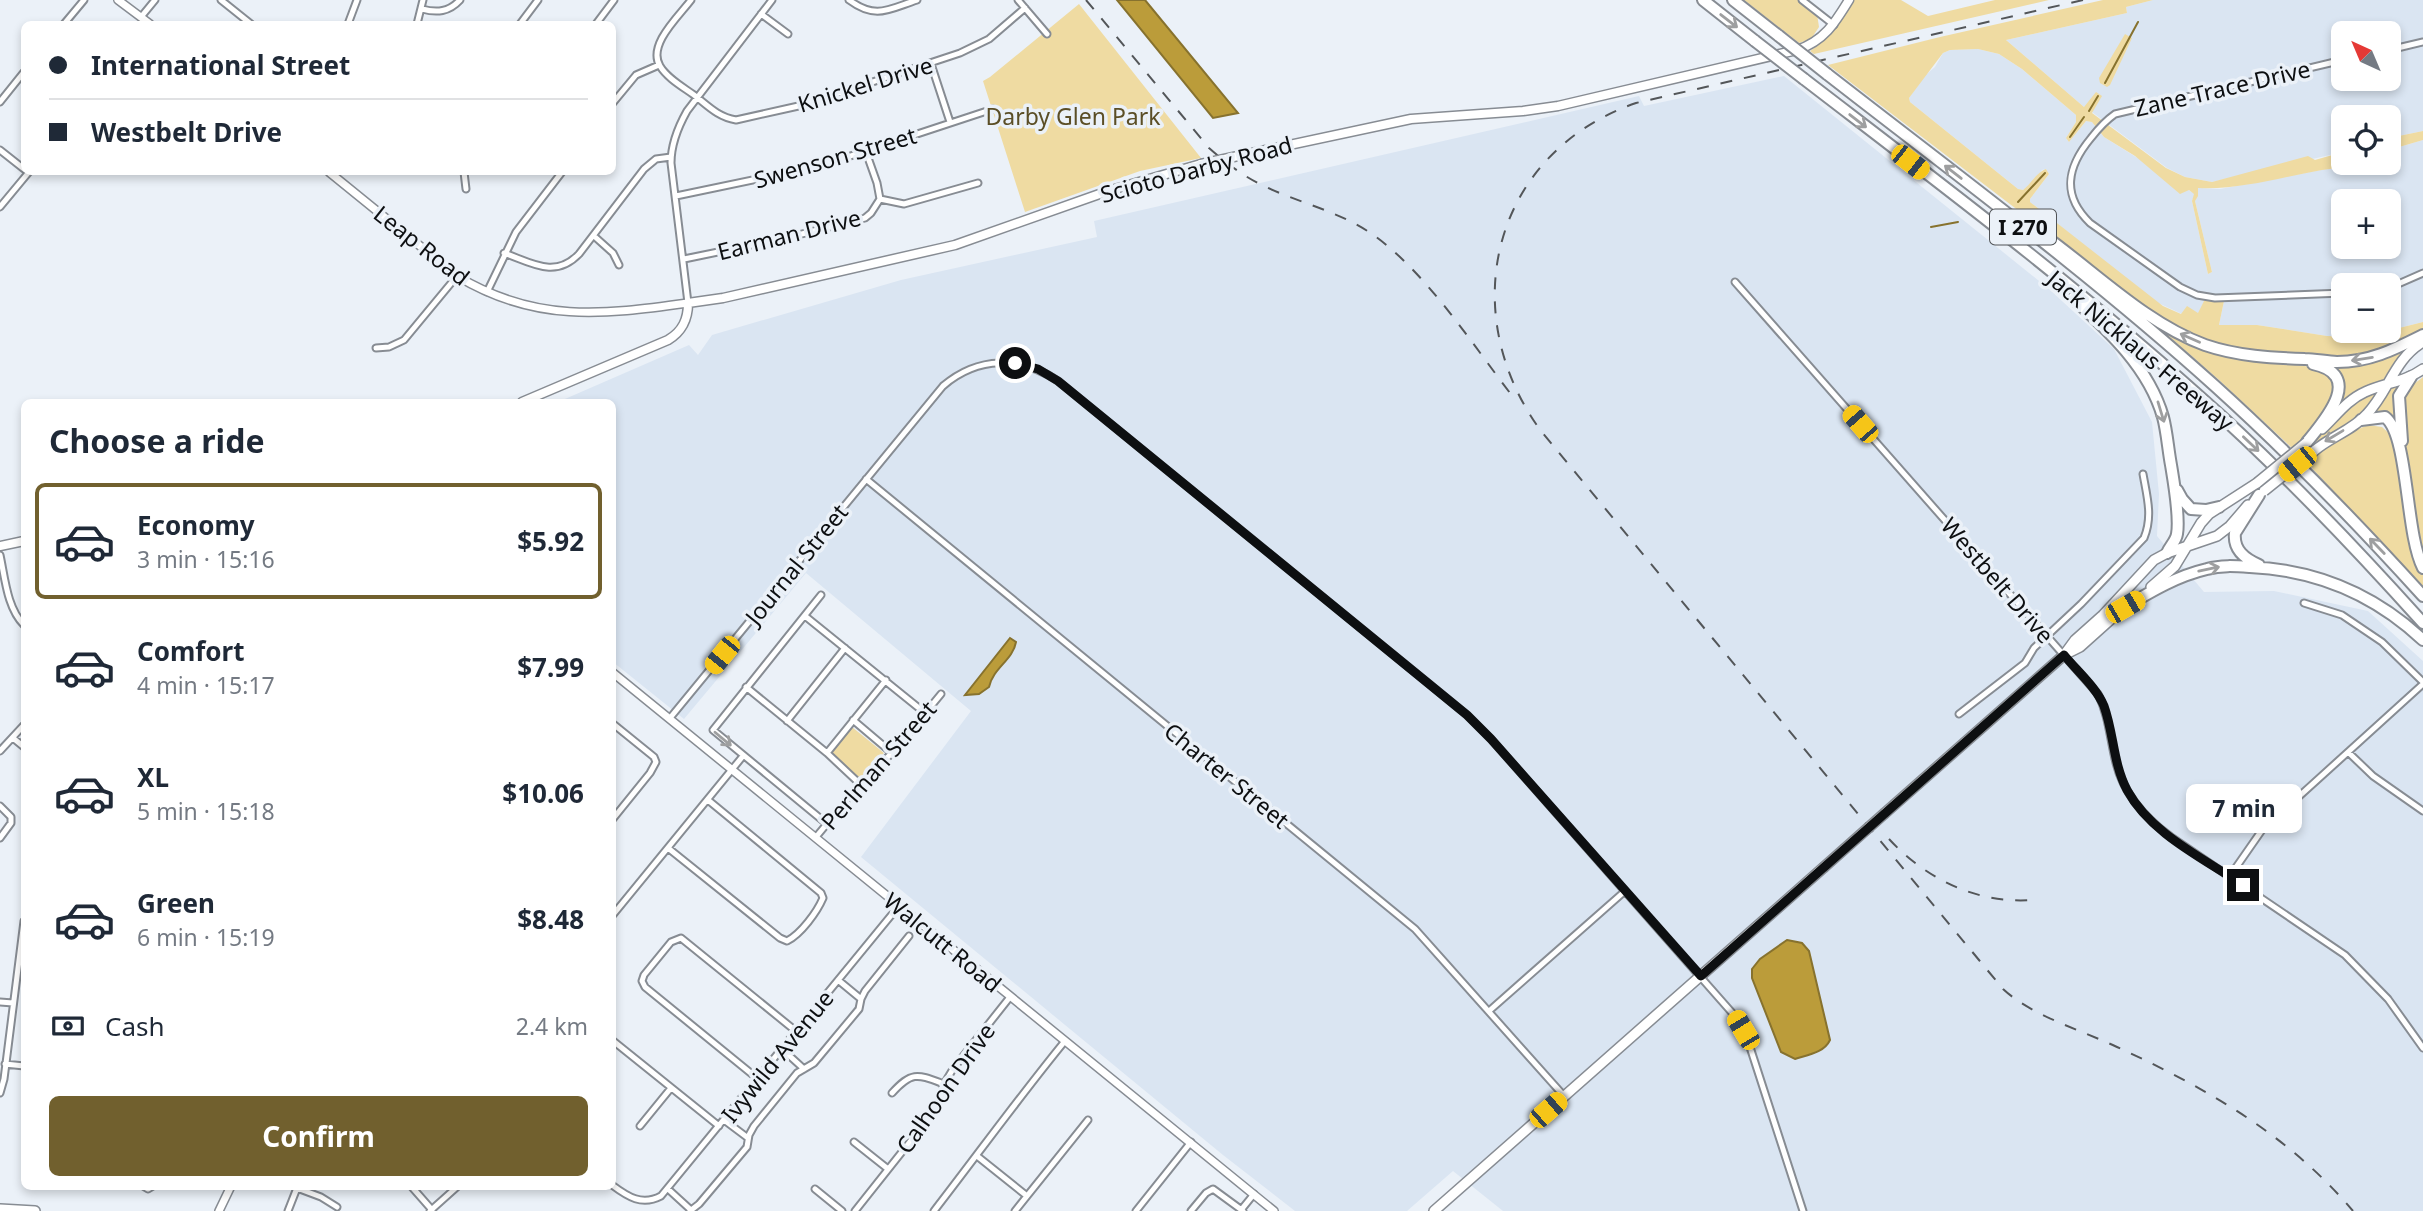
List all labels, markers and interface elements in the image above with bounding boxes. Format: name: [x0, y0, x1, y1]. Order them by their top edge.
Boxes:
one-way arrow: [1719, 13, 1738, 28]
north arrow: [2331, 21, 2401, 91]
map controls: [2331, 21, 2401, 343]
text: International Street: [91, 47, 350, 83]
street label: Knickel Drive: [794, 48, 936, 120]
street label: Zane Trace Drive: [2131, 52, 2313, 124]
park label: Darby Glen Park: [985, 100, 1161, 132]
button: locate: [2331, 105, 2401, 175]
one-way arrow: [1848, 113, 1867, 128]
text: Westbelt Drive: [91, 114, 282, 150]
street label: Swenson Street: [750, 119, 920, 195]
street label: Scioto Darby Road: [1096, 128, 1296, 210]
car: [1887, 141, 1934, 183]
one-way arrow: [1944, 165, 1963, 180]
button: +: [2331, 189, 2401, 259]
street label: Leap Road: [367, 198, 477, 292]
street label: Earman Drive: [714, 201, 864, 267]
road number: I 270: [1990, 210, 2056, 244]
street label: Jack Nicklaus Freeway: [2039, 261, 2241, 438]
button: −: [2331, 273, 2401, 343]
one-way arrow: [2180, 331, 2201, 344]
route start: [999, 347, 1031, 379]
one-way arrow: [2351, 353, 2374, 366]
car: [1839, 401, 1882, 447]
one-way arrow: [2155, 401, 2168, 423]
text: Choose a ride: [49, 419, 265, 462]
one-way arrow: [2325, 429, 2345, 443]
one-way arrow: [2242, 436, 2260, 452]
car: [2275, 443, 2320, 485]
street label: Journal Street: [736, 497, 855, 633]
text: Economy: [137, 507, 255, 543]
icon: car: [53, 510, 116, 573]
street label: Westbelt Drive: [1934, 510, 2062, 650]
text: $5.92: [517, 523, 584, 559]
one-way arrow: [2368, 538, 2385, 555]
text: 3 min · 15:16: [137, 543, 275, 575]
one-way arrow: [2197, 562, 2220, 575]
car: [2102, 587, 2149, 627]
car: [701, 632, 744, 678]
text: Comfort: [137, 633, 245, 669]
icon: car: [53, 636, 116, 699]
text: $7.99: [517, 649, 584, 685]
text: 4 min · 15:17: [137, 669, 275, 701]
street label: Perlman Street: [813, 694, 943, 836]
street label: Charter Street: [1158, 715, 1296, 835]
one-way arrow: [714, 731, 732, 747]
text: XL: [137, 759, 169, 795]
icon: car: [53, 762, 116, 825]
text: $10.06: [502, 775, 584, 811]
callout: 7 min: [2185, 784, 2301, 832]
text: 7 min: [2212, 792, 2276, 824]
text: 5 min · 15:18: [137, 795, 275, 827]
route end: [2227, 869, 2259, 901]
text: Green: [137, 885, 215, 921]
street label: Walcutt Road: [877, 885, 1009, 999]
icon: car: [53, 888, 116, 951]
text: $8.48: [517, 901, 584, 937]
text: 6 min · 15:19: [137, 921, 275, 953]
street label: Ivywild Avenue: [714, 983, 840, 1129]
icon: cash: [49, 1007, 87, 1045]
car: [1724, 1007, 1763, 1053]
text: Cash: [105, 1008, 165, 1044]
text: 2.4 km: [516, 1010, 588, 1042]
street label: Calhoon Drive: [888, 1016, 1002, 1160]
car: [1526, 1088, 1571, 1132]
button: Confirm: [49, 1096, 588, 1176]

